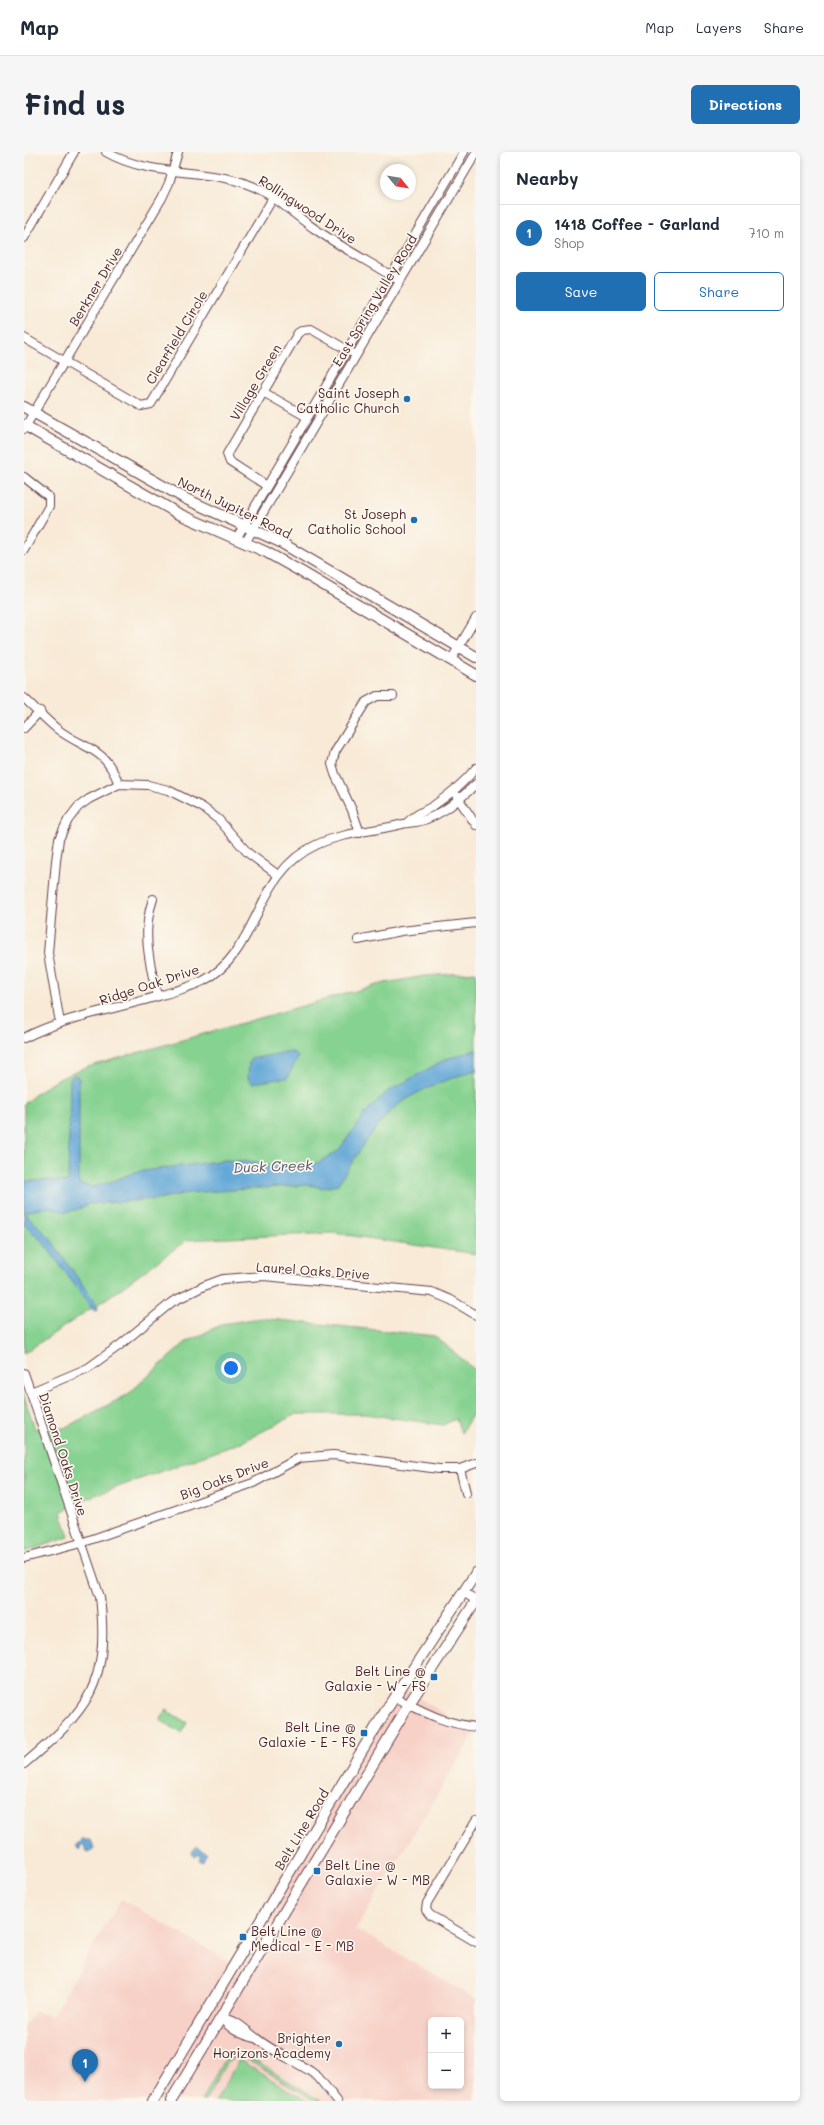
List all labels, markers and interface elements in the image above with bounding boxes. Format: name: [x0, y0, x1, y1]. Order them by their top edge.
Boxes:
text: Map: [20, 15, 59, 40]
text: Map: [645, 18, 674, 37]
text: Layers: [696, 18, 742, 37]
text: Share: [764, 18, 804, 37]
button: Directions: [691, 85, 800, 124]
text: Find us: [24, 86, 125, 122]
north arrow: [380, 164, 416, 200]
text: Nearby: [516, 167, 578, 189]
street label: Rollingwood Drive: [256, 171, 360, 247]
text: 1418 Coffee - Garland: [554, 214, 720, 234]
text: 1: [526, 224, 532, 241]
text: 710 m: [748, 224, 784, 241]
street label: East Spring Valley Road: [328, 231, 420, 369]
text: Shop: [554, 234, 584, 251]
street label: Berkner Drive: [65, 243, 125, 329]
button: Save: [516, 272, 646, 311]
button: Share: [654, 272, 784, 311]
street label: Clearfield Circle: [141, 287, 211, 387]
street label: Village Green: [226, 341, 284, 423]
place label: Saint Joseph Catholic Church: [297, 384, 399, 416]
marker: Saint Joseph Catholic Church: [402, 394, 412, 404]
street label: North Jupiter Road: [175, 472, 295, 542]
place label: St Joseph Catholic School: [308, 505, 406, 537]
marker: St Joseph Catholic School: [409, 515, 419, 525]
street label: Ridge Oak Drive: [97, 960, 201, 1008]
water label: Duck Creek: [233, 1155, 313, 1177]
street label: Laurel Oaks Drive: [255, 1258, 371, 1282]
your location: [221, 1358, 241, 1378]
street label: Diamond Oaks Drive: [36, 1390, 92, 1518]
street label: Big Oaks Drive: [177, 1453, 271, 1503]
place label: Belt Line @ Galaxie - W - FS: [325, 1662, 426, 1694]
marker: Belt Line @ Galaxie - W - FS: [429, 1672, 439, 1682]
place label: Belt Line @ Galaxie - E - FS: [259, 1718, 356, 1750]
marker: Belt Line @ Galaxie - E - FS: [359, 1728, 369, 1738]
street label: Belt Line Road: [270, 1785, 332, 1873]
place label: Belt Line @ Galaxie - W - MB: [325, 1856, 430, 1888]
marker: Belt Line @ Galaxie - W - MB: [312, 1866, 322, 1876]
place label: Belt Line @ Medical - E - MB: [251, 1922, 354, 1954]
marker: Belt Line @ Medical - E - MB: [238, 1932, 248, 1942]
map controls: [428, 2017, 464, 2089]
button: +: [428, 2017, 464, 2053]
place label: Brighter Horizons Academy: [213, 2029, 331, 2061]
marker: Brighter Horizons Academy: [334, 2039, 344, 2049]
pin: 1: [72, 2049, 98, 2082]
button: −: [428, 2053, 464, 2089]

